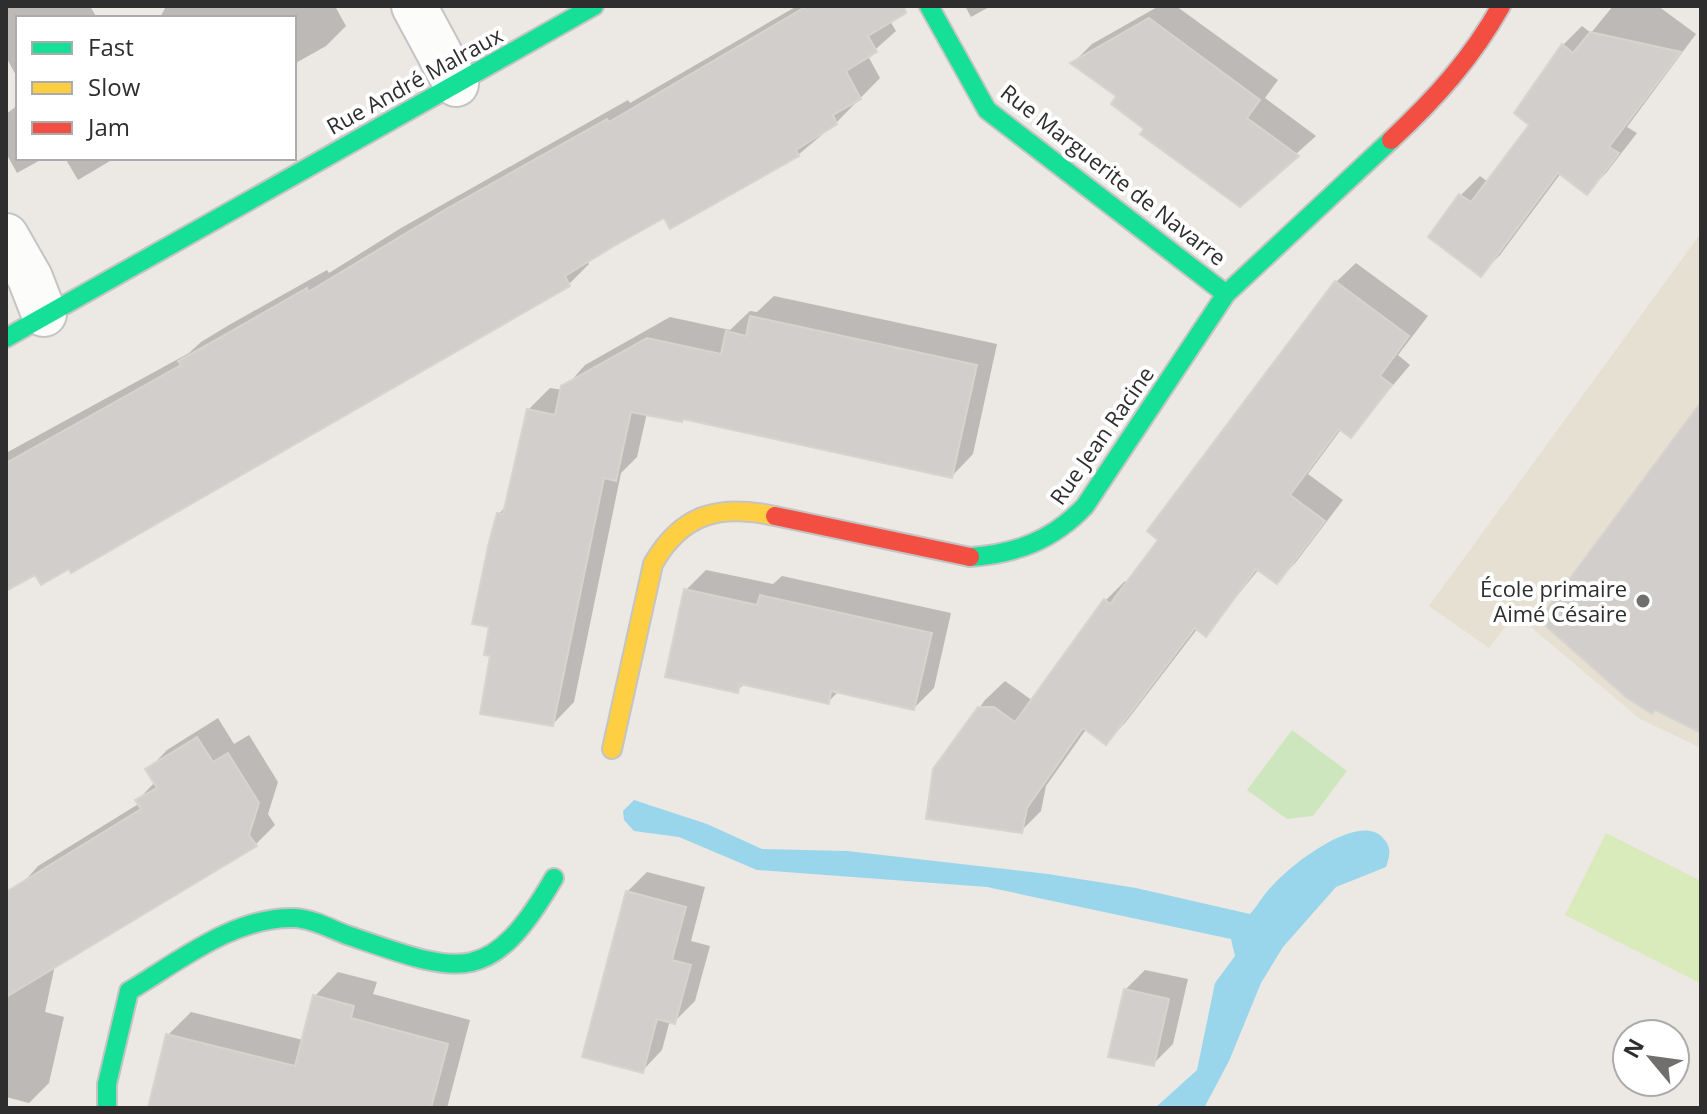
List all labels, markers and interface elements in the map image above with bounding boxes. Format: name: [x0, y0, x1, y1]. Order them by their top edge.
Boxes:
legend: [16, 16, 296, 160]
street label: Rue André Malraux: [321, 19, 508, 141]
text: Fast: [88, 30, 134, 63]
text: Slow: [88, 70, 141, 103]
street label: Rue Marguerite de Navarre: [995, 77, 1233, 271]
text: Jam: [86, 110, 130, 143]
street label: Rue Jean Racine: [1042, 360, 1160, 510]
place label: École primaire Aimé Césaire: [1480, 573, 1627, 628]
marker: École primaire Aimé Césaire: [1634, 592, 1652, 610]
north arrow: [1611, 1018, 1691, 1098]
text: N: [1615, 1033, 1650, 1063]

